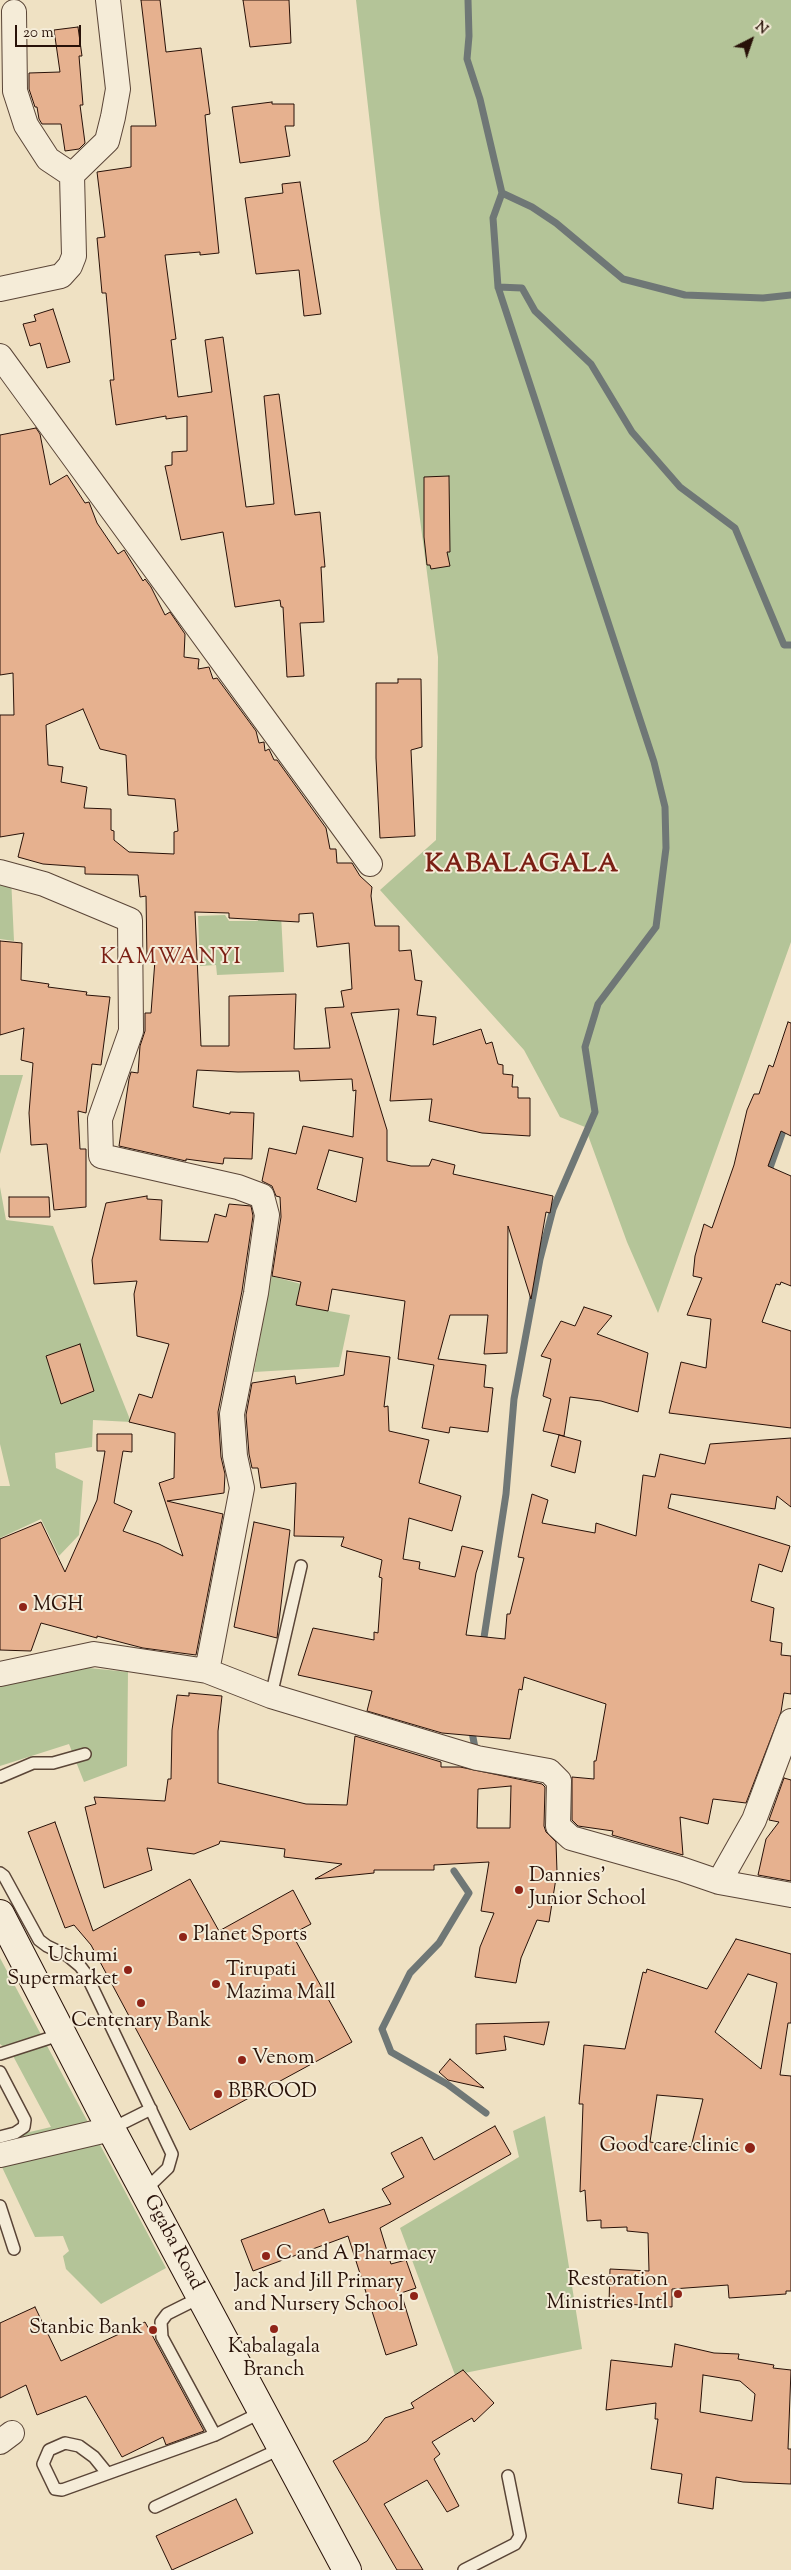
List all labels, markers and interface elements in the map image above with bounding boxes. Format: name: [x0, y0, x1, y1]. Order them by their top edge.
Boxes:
scale bar: [18, 15, 84, 47]
north arrow: [726, 15, 776, 65]
text: N: [750, 17, 772, 40]
text: 20 m: [23, 23, 54, 44]
district label: KABALAGALA: [424, 852, 620, 882]
district label: KAMWANYI: [99, 946, 243, 972]
place label: MGH: [33, 1595, 83, 1619]
marker: MGH: [17, 1601, 29, 1613]
place label: Dannies' Junior School: [529, 1866, 646, 1913]
marker: Dannies' Junior School: [513, 1884, 525, 1896]
place label: Planet Sports: [193, 1925, 307, 1949]
marker: Planet Sports: [177, 1931, 189, 1943]
place label: Uchumi Supermarket: [7, 1946, 118, 1993]
place label: Tirupati Mazima Mall: [226, 1960, 336, 2007]
marker: Uchumi Supermarket: [122, 1964, 134, 1976]
marker: Tirupati Mazima Mall: [210, 1978, 222, 1990]
marker: Centenary Bank: [135, 1997, 147, 2009]
place label: Centenary Bank: [71, 2011, 211, 2035]
place label: Venom: [252, 2048, 315, 2072]
marker: Venom: [236, 2054, 248, 2066]
place label: BBROOD: [228, 2082, 317, 2106]
marker: BBROOD: [212, 2088, 224, 2100]
place label: Good care clinic: [600, 2136, 739, 2160]
marker: Good care clinic: [743, 2141, 757, 2155]
street label: Ggaba Road: [137, 2191, 207, 2295]
place label: C and A Pharmacy: [276, 2244, 437, 2268]
marker: C and A Pharmacy: [260, 2250, 272, 2262]
place label: Restoration Ministries Intl: [547, 2270, 668, 2317]
place label: Jack and Jill Primary and Nursery School: [234, 2272, 404, 2319]
marker: Restoration Ministries Intl: [672, 2288, 684, 2300]
marker: Jack and Jill Primary and Nursery School: [408, 2290, 420, 2302]
place label: Stanbic Bank: [29, 2318, 143, 2342]
marker: Kabalagala Branch: [268, 2323, 280, 2335]
marker: Stanbic Bank: [147, 2324, 159, 2336]
place label: Kabalagala Branch: [228, 2337, 320, 2384]

